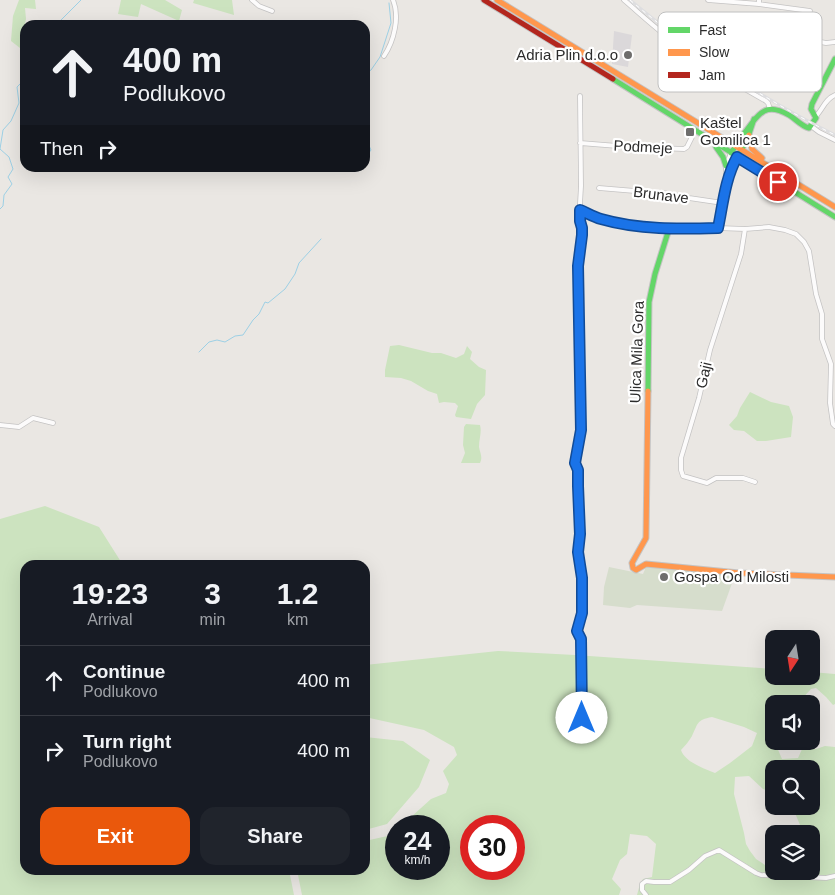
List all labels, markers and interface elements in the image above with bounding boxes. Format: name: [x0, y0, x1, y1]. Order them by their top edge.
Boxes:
legend: [658, 12, 822, 92]
text: Fast: [699, 22, 726, 38]
icon: ahead: [40, 40, 105, 105]
text: 400 m: [123, 40, 222, 79]
text: Slow: [699, 44, 730, 60]
place label: Adria Plin d.o.o: [516, 46, 618, 63]
marker: Adria Plin d.o.o: [622, 49, 634, 61]
text: Jam: [699, 67, 725, 83]
text: Podlukovo: [123, 81, 226, 106]
place label: Kaštel Gomilica 1: [700, 114, 771, 148]
marker: Kaštel Gomilica 1: [684, 126, 696, 138]
icon: right: [93, 135, 121, 163]
street label: Podmeje: [613, 136, 673, 157]
text: Then: [40, 138, 83, 159]
pin: [757, 161, 799, 203]
icon: arrive: [764, 168, 792, 196]
street label: Brunave: [632, 183, 690, 206]
street label: Ulica Mila Gora: [626, 300, 647, 404]
street label: Gaji: [692, 360, 715, 390]
place label: Gospa Od Milosti: [674, 568, 789, 585]
marker: Gospa Od Milosti: [658, 571, 670, 583]
text: 19:23: [71, 577, 148, 610]
text: 3: [204, 577, 221, 610]
text: 1.2: [277, 577, 319, 610]
text: Arrival: [87, 611, 132, 628]
text: min: [200, 611, 225, 628]
text: km: [287, 611, 308, 628]
north arrow: [765, 630, 820, 685]
map controls: [765, 630, 820, 880]
text: Continue: [83, 661, 165, 682]
icon: ahead: [40, 667, 68, 695]
text: 400 m: [297, 670, 350, 691]
text: Podlukovo: [83, 683, 158, 700]
position arrow: [555, 691, 607, 743]
button: sound: [765, 695, 820, 750]
text: Turn right: [83, 731, 171, 752]
icon: right: [40, 737, 68, 765]
text: 400 m: [297, 740, 350, 761]
text: Podlukovo: [83, 753, 158, 770]
button: search: [765, 760, 820, 815]
button: Exit: [40, 807, 190, 865]
button: Share: [200, 807, 350, 865]
speed limit sign: 30: [460, 815, 525, 880]
button: layers: [765, 825, 820, 880]
text: 24: [404, 827, 431, 855]
text: km/h: [404, 853, 431, 867]

